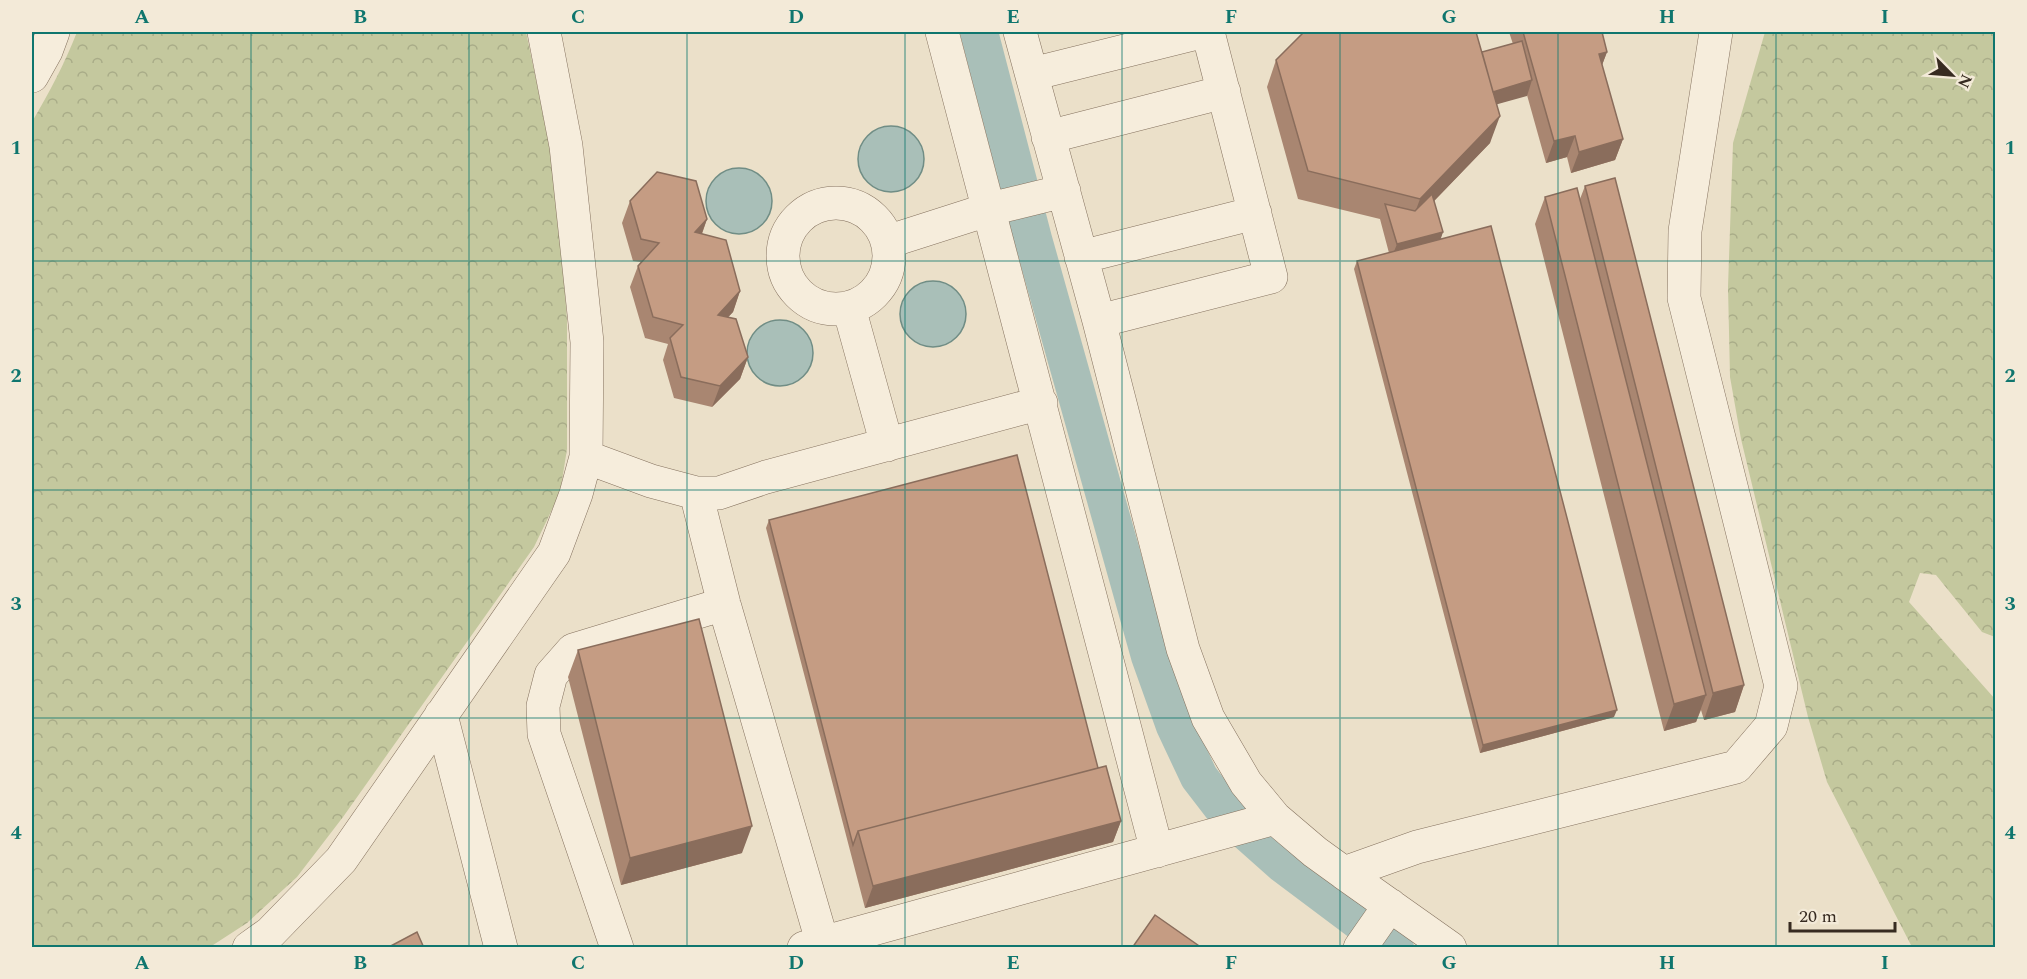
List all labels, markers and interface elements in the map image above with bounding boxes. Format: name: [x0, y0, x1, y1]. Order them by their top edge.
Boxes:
text: A: [134, 2, 150, 32]
text: B: [353, 2, 367, 32]
text: C: [571, 2, 585, 32]
text: D: [788, 2, 804, 32]
text: E: [1006, 2, 1020, 32]
text: F: [1225, 2, 1237, 32]
text: G: [1441, 2, 1457, 32]
text: H: [1659, 2, 1675, 32]
text: I: [1881, 2, 1889, 32]
north arrow: [1922, 45, 1982, 105]
text: N: [1951, 70, 1978, 92]
text: 1: [10, 133, 22, 163]
text: 1: [2004, 133, 2016, 163]
text: 2: [10, 361, 22, 391]
text: 2: [2004, 361, 2016, 391]
text: 3: [10, 589, 22, 619]
text: 3: [2004, 589, 2016, 619]
text: 4: [10, 818, 22, 848]
text: 4: [2004, 818, 2016, 848]
scale bar: [1790, 895, 1895, 933]
text: 20 m: [1799, 903, 1837, 930]
text: A: [134, 948, 150, 978]
text: B: [353, 948, 367, 978]
text: C: [571, 948, 585, 978]
text: D: [788, 948, 804, 978]
text: E: [1006, 948, 1020, 978]
text: F: [1225, 948, 1237, 978]
text: G: [1441, 948, 1457, 978]
text: H: [1659, 948, 1675, 978]
text: I: [1881, 948, 1889, 978]

